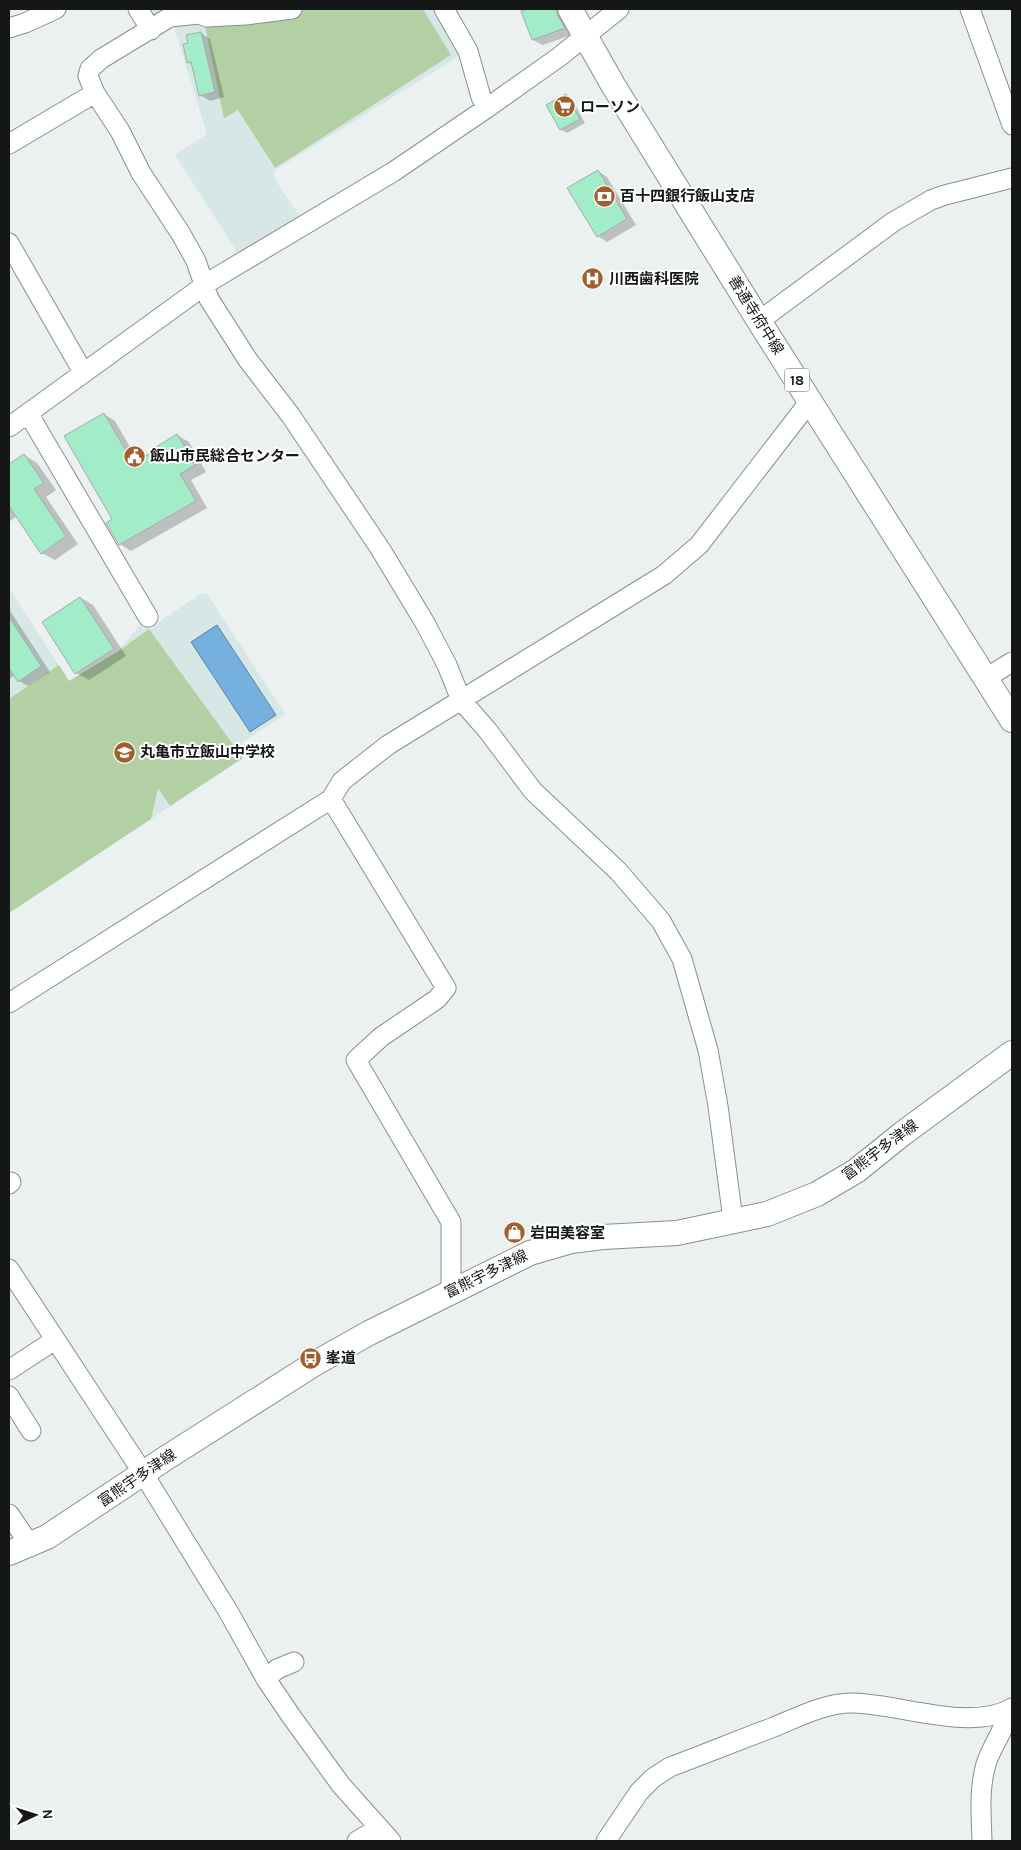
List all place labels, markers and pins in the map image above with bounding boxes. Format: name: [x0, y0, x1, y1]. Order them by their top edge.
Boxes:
supermarket icon: ローソン: [552, 95, 576, 119]
place label: ローソン: [580, 98, 640, 116]
bank icon: 百十四銀行飯山支店: [592, 184, 616, 208]
place label: 百十四銀行飯山支店: [620, 187, 755, 205]
hospital icon: 川西歯科医院: [581, 267, 605, 291]
place label: 川西歯科医院: [609, 270, 699, 288]
public building icon: 飯山市民総合センター: [122, 444, 146, 468]
place label: 飯山市民総合センター: [150, 447, 300, 465]
school or university icon: 丸亀市立飯山中学校: [112, 740, 136, 764]
place label: 丸亀市立飯山中学校: [140, 743, 275, 761]
shop icon: 岩田美容室: [502, 1221, 526, 1245]
place label: 岩田美容室: [530, 1224, 605, 1242]
bus stop icon: 峯道: [298, 1346, 322, 1370]
place label: 峯道: [326, 1349, 356, 1367]

